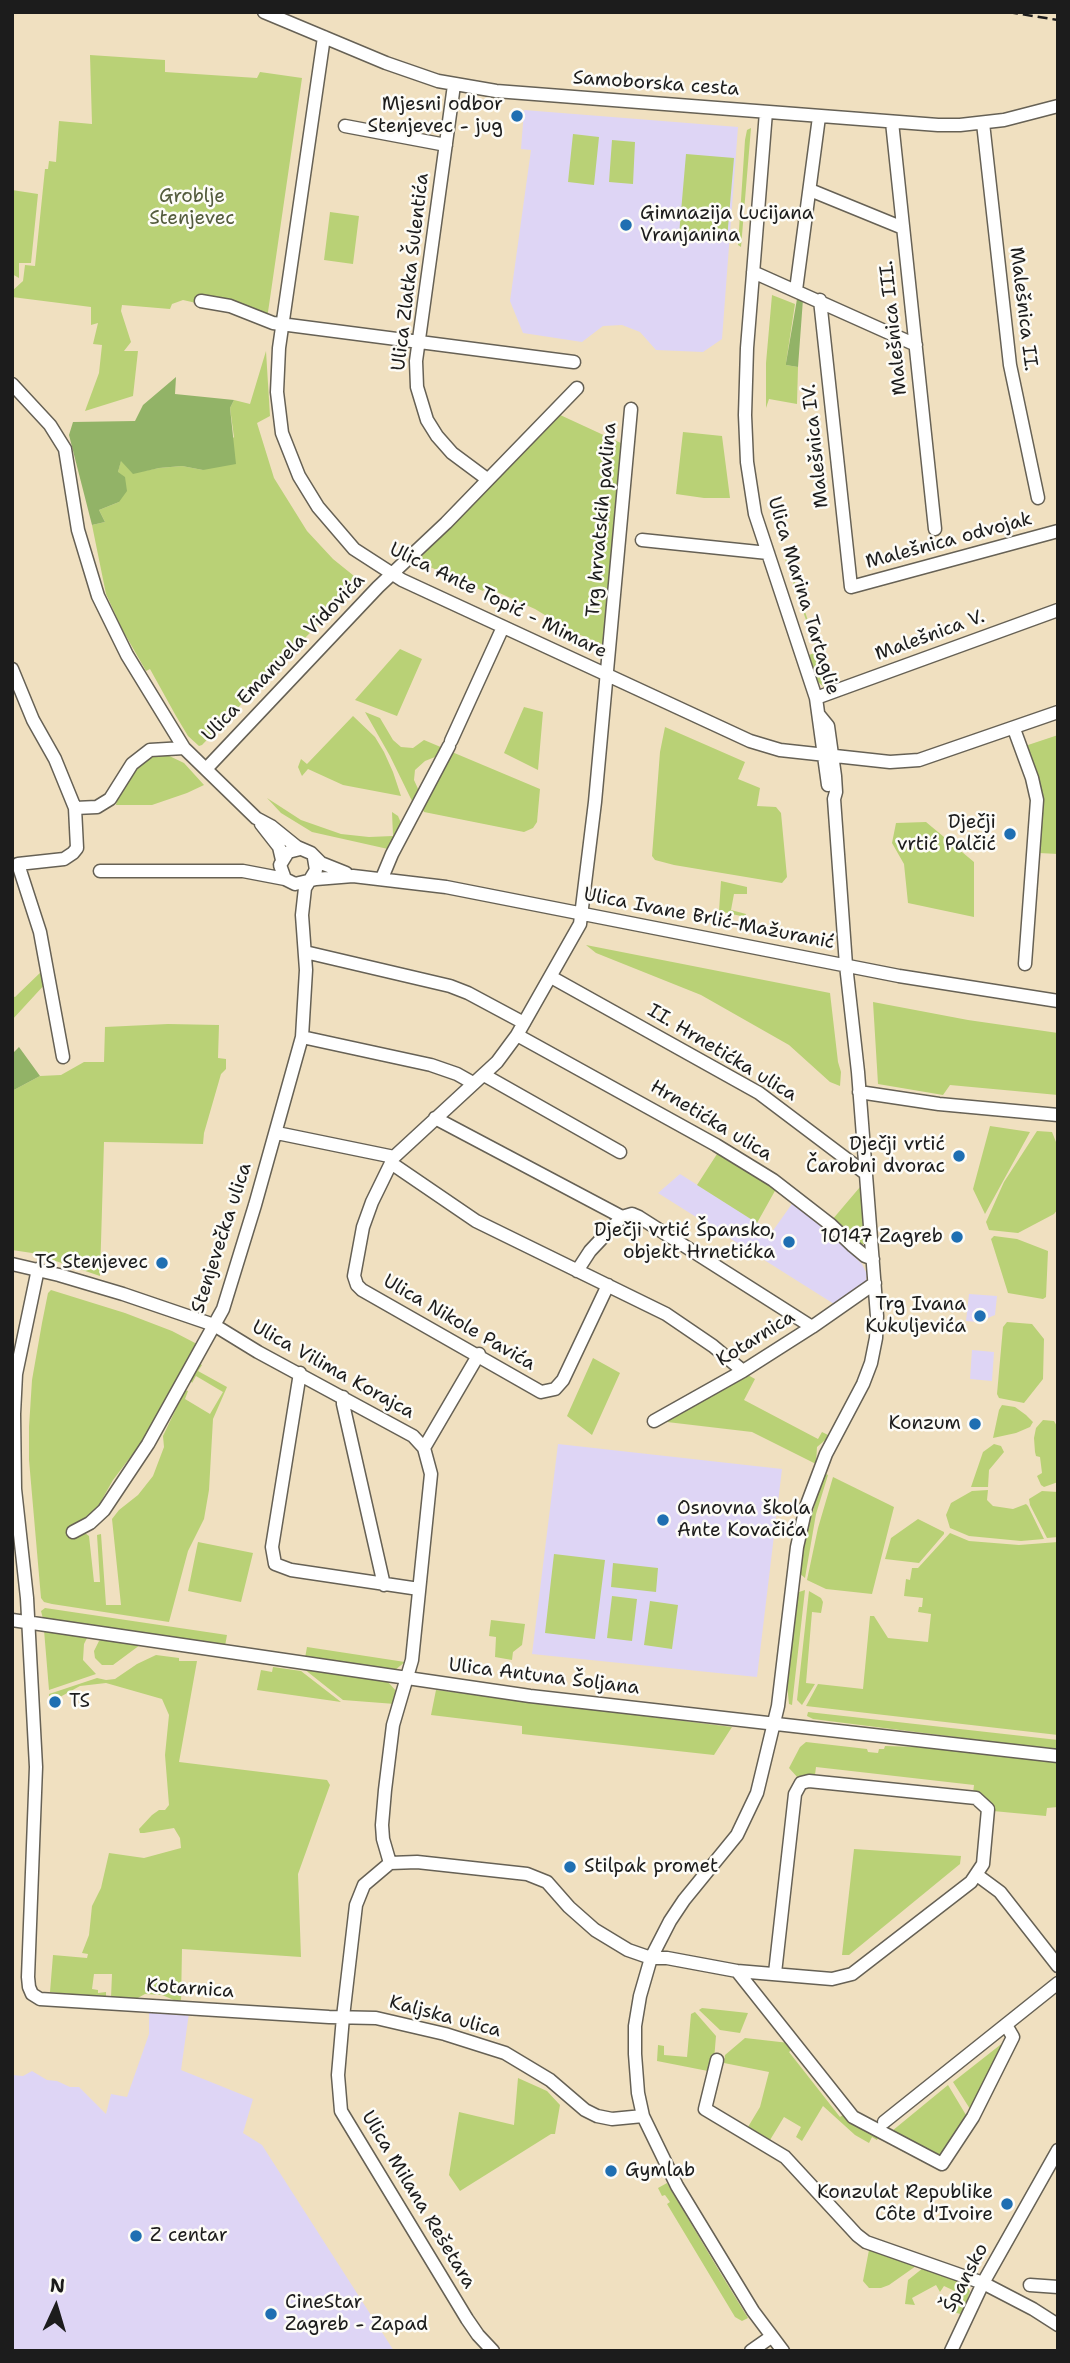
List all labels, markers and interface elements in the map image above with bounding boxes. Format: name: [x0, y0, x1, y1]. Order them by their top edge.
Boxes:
street label: Samoborska cesta: [572, 67, 740, 101]
place label: Mjesni odbor Stenjevec - jug: [368, 94, 503, 138]
marker: Mjesni odbor Stenjevec - jug: [509, 108, 525, 124]
street label: Ulica Zlatka Šulentića: [388, 172, 434, 372]
park label: Groblje Stenjevec: [149, 186, 235, 230]
place label: Gimnazija Lucijana Vranjanina: [640, 203, 814, 247]
marker: Gimnazija Lucijana Vranjanina: [618, 217, 634, 233]
street label: Malešnica II.: [1004, 246, 1042, 372]
street label: Malešnica III.: [876, 259, 912, 397]
street label: Malešnica IV.: [798, 383, 834, 509]
street label: Trg hrvatskih pavlina: [582, 422, 622, 618]
street label: Ulica Marina Tartaglie: [762, 494, 844, 698]
street label: Malešnica odvojak: [863, 508, 1035, 574]
street label: Ulica Ante Topić - Mimare: [386, 538, 610, 664]
street label: Ulica Emanuela Vidovića: [198, 569, 370, 747]
street label: Malešnica V.: [872, 606, 988, 666]
place label: Dječji vrtić Palčić: [897, 812, 996, 856]
marker: Dječji vrtić Palčić: [1002, 826, 1018, 842]
street label: Ulica Ivane Brlić-Mažuranić: [582, 883, 836, 955]
street label: II. Hrnetićka ulica: [643, 999, 801, 1107]
street label: Hrnetićka ulica: [646, 1076, 776, 1166]
place label: Dječji vrtić Čarobni dvorac: [806, 1134, 945, 1178]
marker: Dječji vrtić Čarobni dvorac: [951, 1148, 967, 1164]
street label: Stenjevečka ulica: [187, 1160, 257, 1316]
place label: Dječji vrtić Špansko, objekt Hrnetićka: [594, 1220, 775, 1264]
place label: 10147 Zagreb: [820, 1226, 943, 1248]
marker: 10147 Zagreb: [949, 1229, 965, 1245]
marker: Dječji vrtić Špansko, objekt Hrnetićka: [781, 1234, 797, 1250]
place label: TS Stenjevec: [35, 1252, 148, 1274]
marker: TS Stenjevec: [154, 1255, 170, 1271]
street label: Ulica Nikole Pavića: [379, 1270, 539, 1376]
place label: Trg Ivana Kukuljevića: [865, 1294, 966, 1338]
street label: Kotarnica: [713, 1306, 799, 1372]
marker: Trg Ivana Kukuljevića: [972, 1308, 988, 1324]
street label: Ulica Vilima Korajca: [248, 1316, 418, 1424]
place label: Konzum: [889, 1413, 961, 1435]
marker: Konzum: [967, 1416, 983, 1432]
place label: Osnovna škola Ante Kovačića: [677, 1498, 810, 1542]
marker: Osnovna škola Ante Kovačića: [655, 1512, 671, 1528]
street label: Ulica Antuna Šoljana: [447, 1654, 641, 1700]
place label: TS: [69, 1691, 90, 1713]
marker: TS: [47, 1694, 63, 1710]
place label: Stilpak promet: [584, 1856, 718, 1878]
marker: Stilpak promet: [562, 1859, 578, 1875]
street label: Kotarnica: [145, 1975, 235, 2003]
street label: Kaljska ulica: [387, 1991, 503, 2043]
street label: Ulica Milana Rešetara: [356, 2107, 480, 2293]
place label: Gymlab: [625, 2160, 695, 2182]
marker: Gymlab: [603, 2163, 619, 2179]
place label: Konzulat Republike Côte d'Ivoire: [817, 2182, 993, 2226]
marker: Konzulat Republike Côte d'Ivoire: [999, 2196, 1015, 2212]
place label: Z centar: [150, 2225, 228, 2247]
marker: Z centar: [128, 2228, 144, 2244]
street label: Špansko: [938, 2240, 994, 2316]
north arrow: [21, 2272, 91, 2342]
text: N: [49, 2273, 66, 2299]
place label: CineStar Zagreb - Zapad: [285, 2292, 428, 2336]
marker: CineStar Zagreb - Zapad: [263, 2306, 279, 2322]

